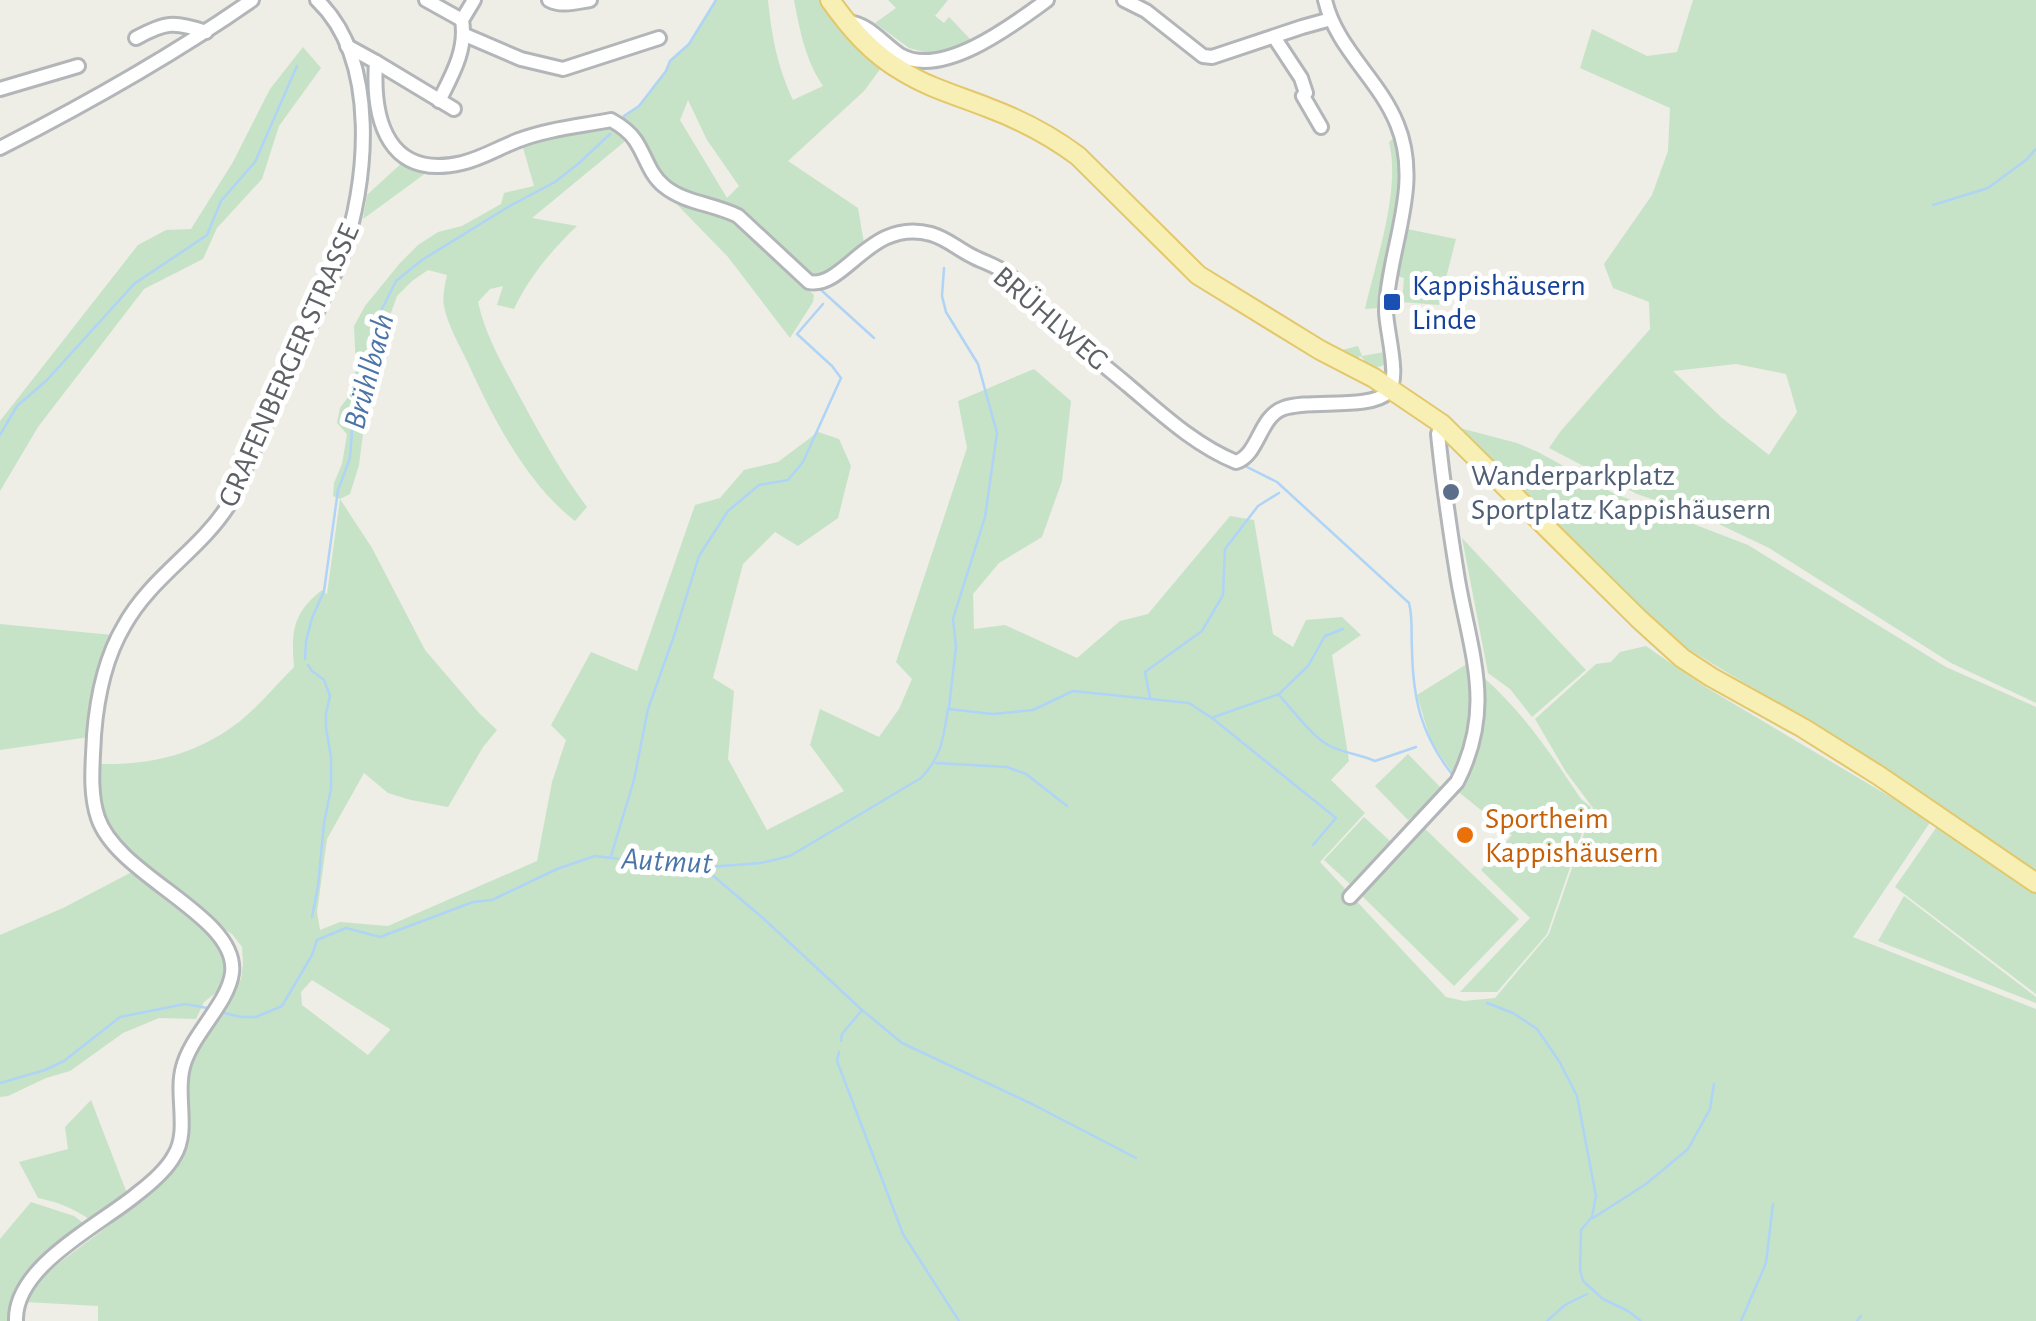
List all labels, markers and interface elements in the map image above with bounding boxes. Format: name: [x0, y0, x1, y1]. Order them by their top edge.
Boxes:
street label: GRAFENBERGER STRASSE: [213, 219, 365, 511]
street label: BRÜHLWEG: [987, 260, 1114, 376]
place label: Kappishäusern Linde: [1412, 271, 1586, 335]
marker: Kappishäusern Linde: [1381, 291, 1403, 313]
water label: Brühlbach: [338, 310, 400, 433]
place label: Wanderparkplatz Sportplatz Kappishäusern: [1471, 461, 1771, 525]
marker: Wanderparkplatz Sportplatz Kappishäusern: [1440, 481, 1462, 503]
place label: Sportheim Kappishäusern: [1485, 804, 1659, 868]
marker: Sportheim Kappishäusern: [1454, 824, 1476, 846]
water label: Autmut: [620, 843, 714, 879]

